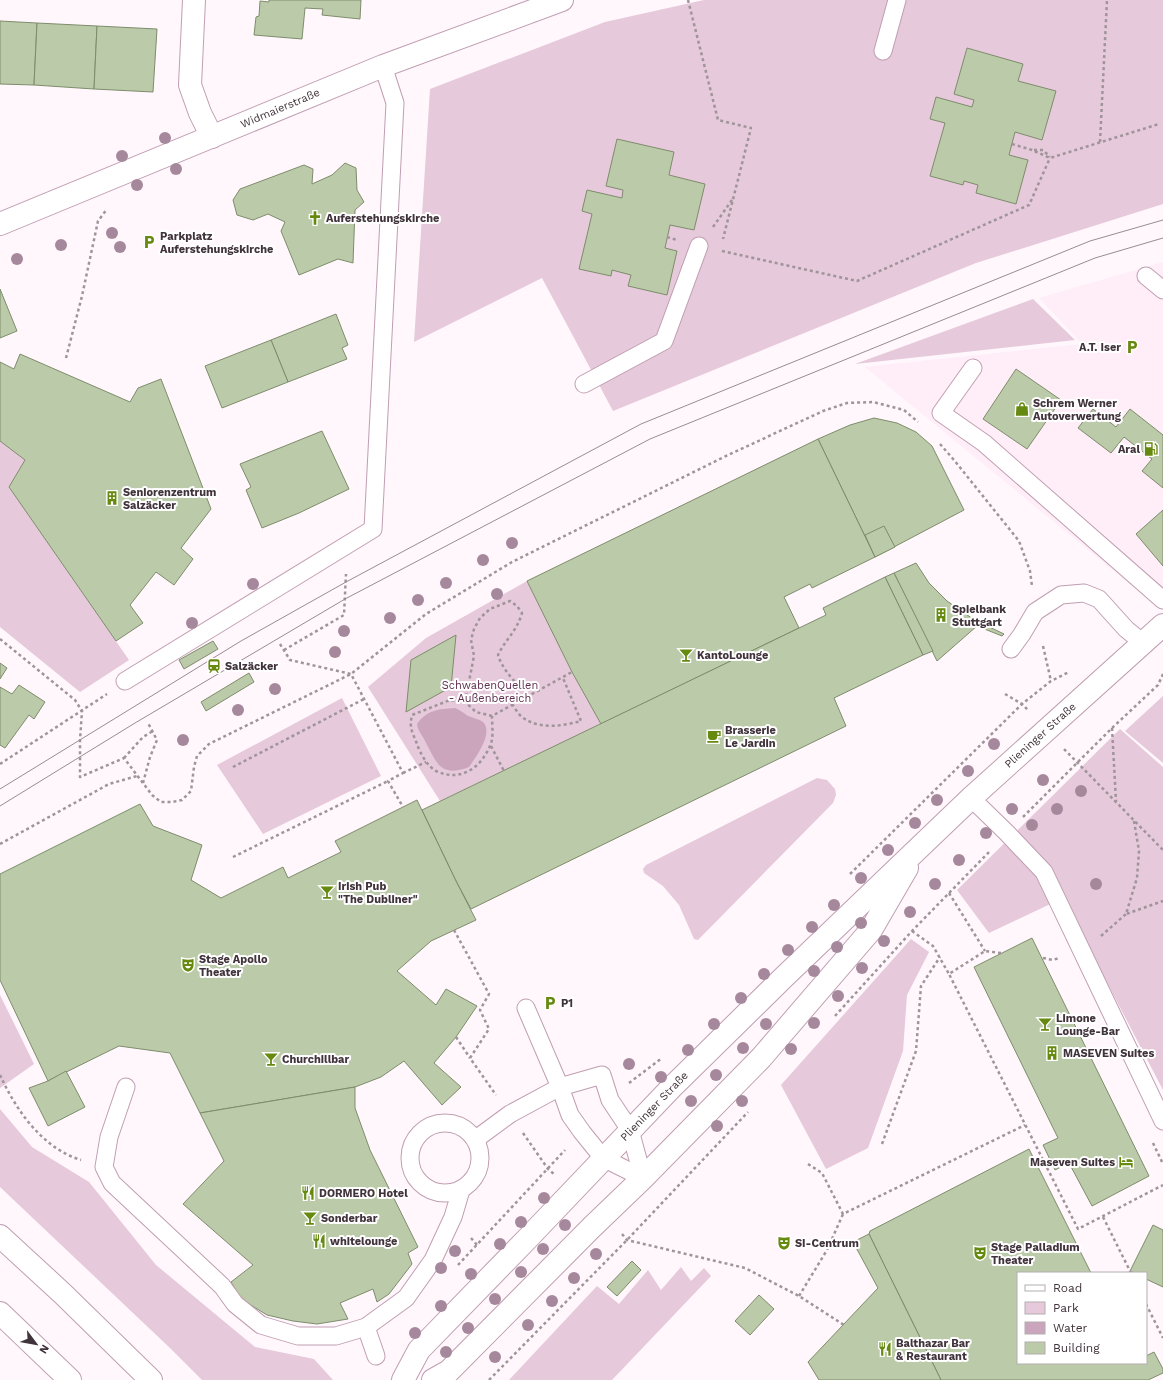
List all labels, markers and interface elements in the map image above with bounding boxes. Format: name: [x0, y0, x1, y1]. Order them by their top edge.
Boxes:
street label: Widmaierstraße: [239, 86, 322, 131]
church icon: Auferstehungskirche: [307, 210, 323, 226]
place label: Auferstehungskirche: [326, 212, 439, 225]
place label: Parkplatz Auferstehungskirche: [160, 230, 273, 256]
parking icon: Parkplatz Auferstehungskirche: [141, 234, 157, 250]
parking icon: A.T. Iser: [1124, 339, 1140, 355]
place label: A.T. Iser: [1079, 341, 1121, 354]
place label: Schrem Werner Autoverwertung: [1033, 397, 1122, 423]
shop icon: Schrem Werner Autoverwertung: [1014, 401, 1030, 417]
fuel station icon: Aral: [1143, 441, 1159, 457]
place label: Aral: [1118, 443, 1140, 456]
place label: Seniorenzentrum Salzäcker: [123, 486, 216, 512]
building icon: Seniorenzentrum Salzäcker: [104, 490, 120, 506]
place label: Spielbank Stuttgart: [952, 603, 1006, 629]
building icon: Spielbank Stuttgart: [933, 607, 949, 623]
bar icon: KantoLounge: [678, 647, 694, 663]
place label: KantoLounge: [697, 649, 768, 662]
station icon: Salzäcker: [206, 658, 222, 674]
place label: Salzäcker: [225, 660, 278, 673]
park label: SchwabenQuellen - Außenbereich: [442, 679, 538, 705]
street label: Plieninger Straße: [1002, 700, 1079, 771]
place label: Brasserie Le Jardin: [725, 724, 776, 750]
cafe icon: Brasserie Le Jardin: [706, 728, 722, 744]
place label: Irish Pub "The Dubliner": [338, 880, 418, 906]
bar icon: Irish Pub "The Dubliner": [319, 884, 335, 900]
place label: Stage Apollo Theater: [199, 953, 268, 979]
theatre icon: Stage Apollo Theater: [180, 957, 196, 973]
parking icon: P1: [542, 995, 558, 1011]
place label: P1: [561, 997, 573, 1010]
place label: Limone Lounge-Bar: [1056, 1012, 1120, 1038]
bar icon: Limone Lounge-Bar: [1037, 1016, 1053, 1032]
building icon: MASEVEN Suites: [1044, 1045, 1060, 1061]
place label: MASEVEN Suites: [1063, 1047, 1154, 1060]
bar icon: Churchillbar: [263, 1051, 279, 1067]
place label: Churchillbar: [282, 1053, 349, 1066]
street label: Plieninger Straße: [618, 1069, 691, 1144]
hotel icon: Maseven Suites: [1118, 1154, 1134, 1170]
place label: Maseven Suites: [1030, 1156, 1115, 1169]
restaurant icon: DORMERO Hotel: [300, 1185, 316, 1201]
place label: DORMERO Hotel: [319, 1187, 408, 1200]
bar icon: Sonderbar: [302, 1210, 318, 1226]
place label: Sonderbar: [321, 1212, 378, 1225]
restaurant icon: whitelounge: [311, 1233, 327, 1249]
place label: whitelounge: [330, 1235, 397, 1248]
theatre icon: SI-Centrum: [776, 1235, 792, 1251]
place label: SI-Centrum: [795, 1237, 859, 1250]
place label: Stage Palladium Theater: [991, 1241, 1080, 1267]
theatre icon: Stage Palladium Theater: [972, 1245, 988, 1261]
legend: [1017, 1272, 1147, 1364]
text: Road: [1053, 1281, 1082, 1295]
text: Park: [1053, 1301, 1079, 1315]
text: Water: [1053, 1321, 1088, 1335]
north arrow: [16, 1324, 56, 1364]
place label: Balthazar Bar & Restaurant: [896, 1337, 970, 1363]
restaurant icon: Balthazar Bar & Restaurant: [877, 1341, 893, 1357]
text: Building: [1053, 1341, 1100, 1355]
text: N: [36, 1342, 52, 1356]

